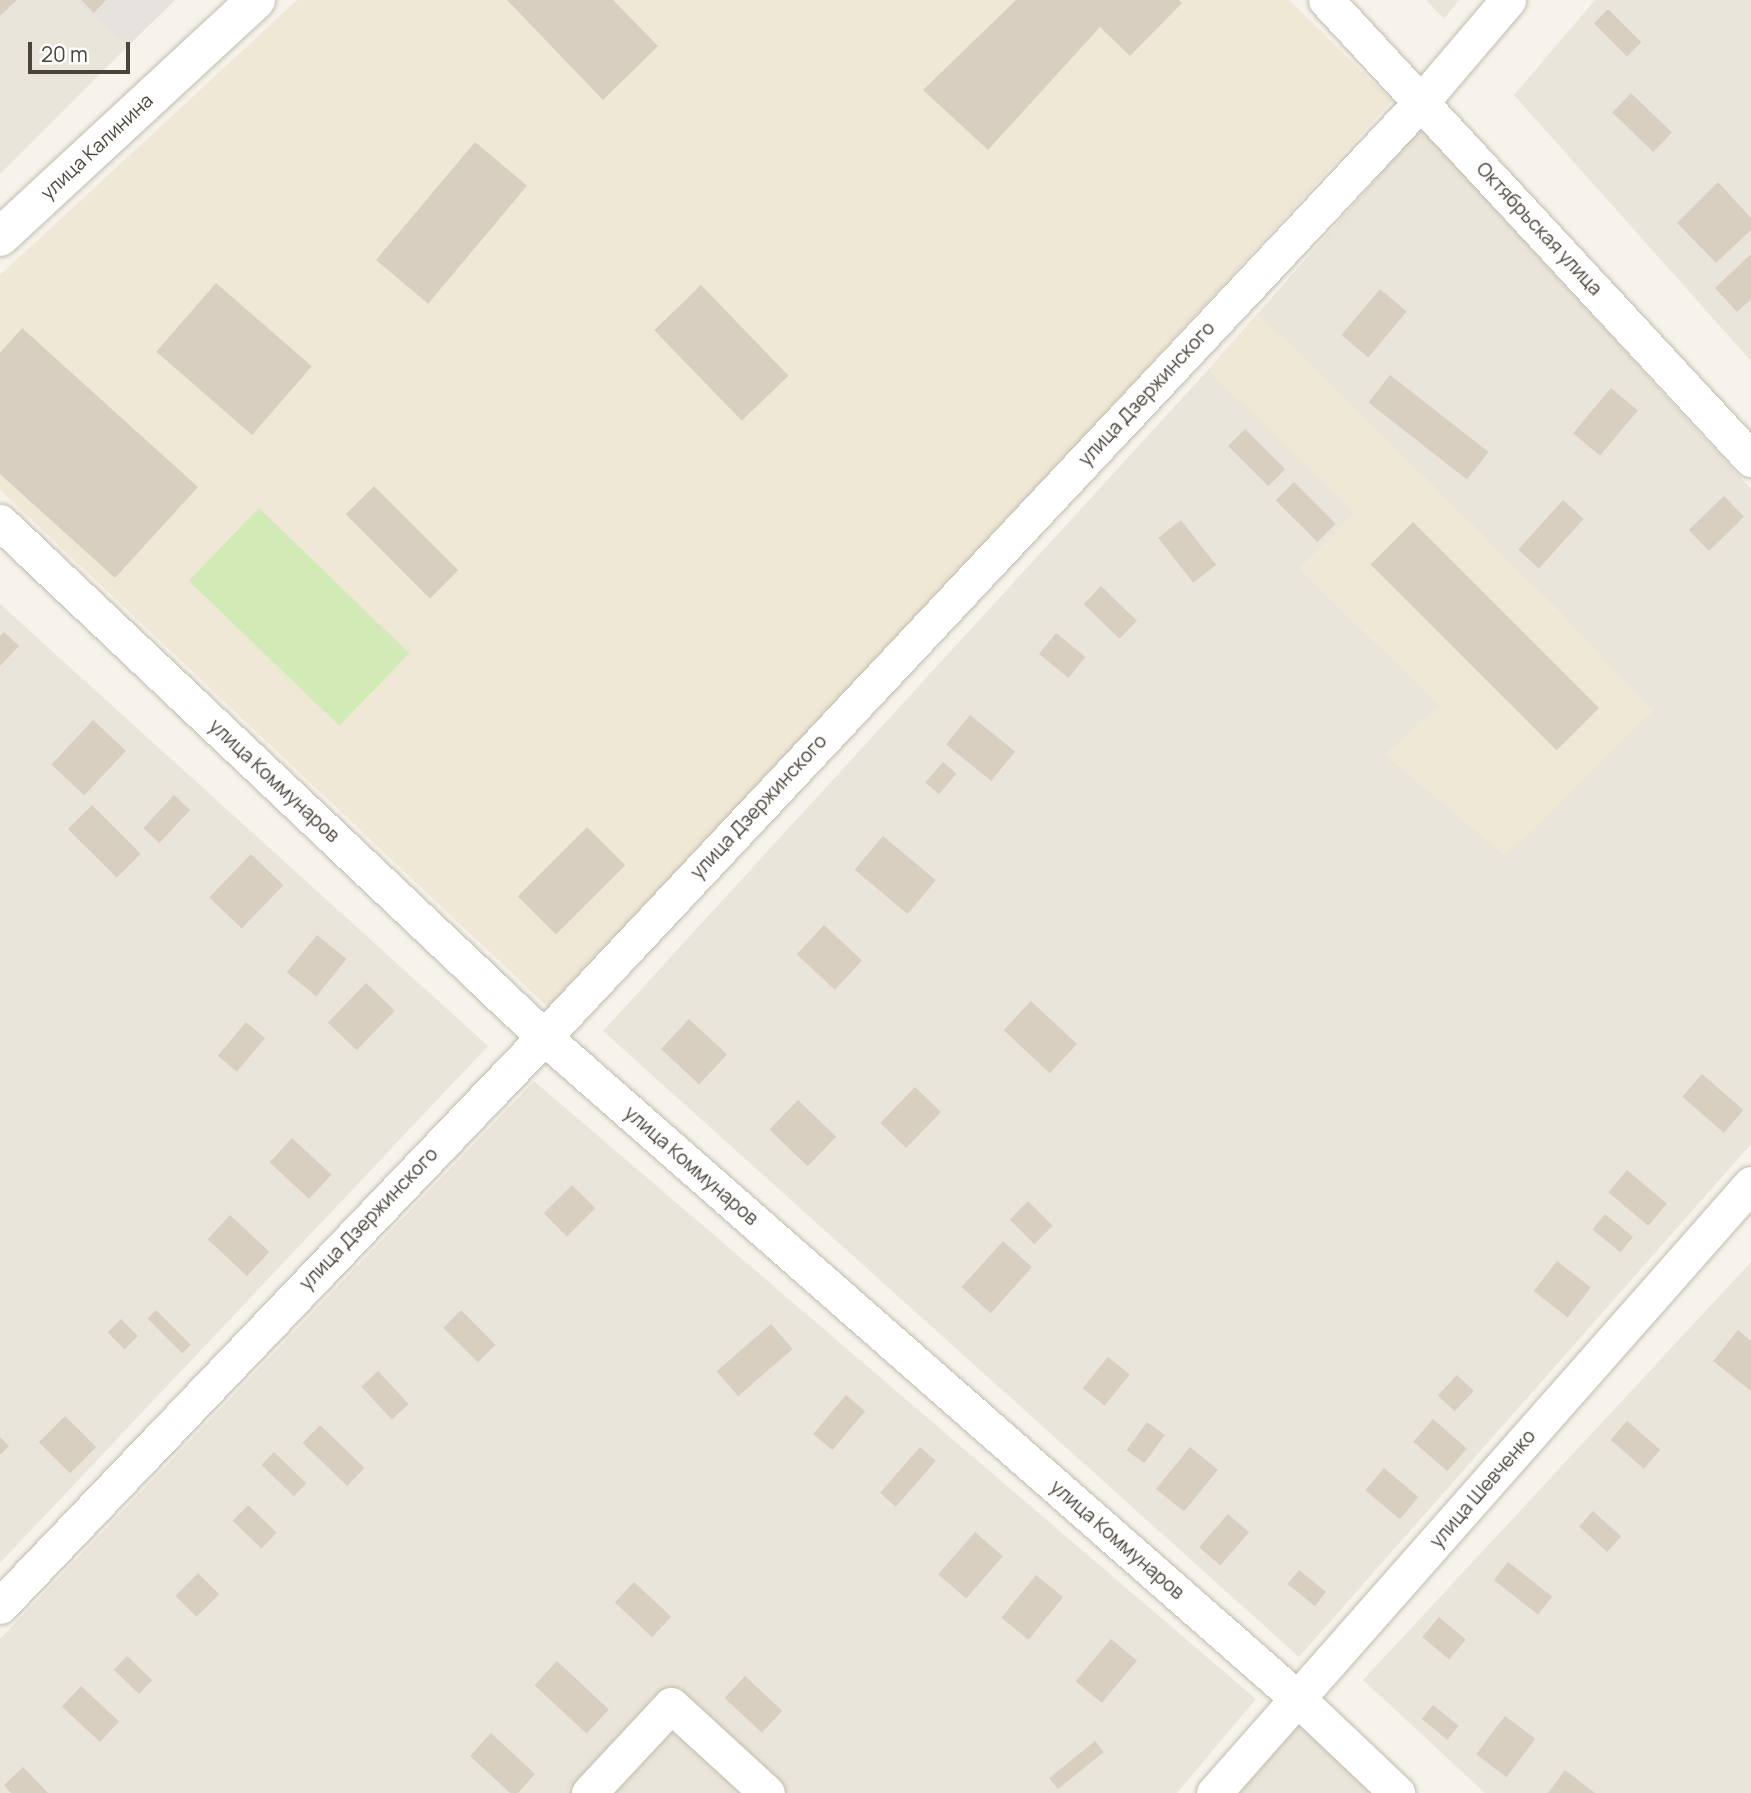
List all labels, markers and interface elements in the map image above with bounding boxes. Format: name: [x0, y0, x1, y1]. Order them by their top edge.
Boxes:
scale bar: [32, 28, 133, 72]
text: 20 m: [41, 40, 88, 68]
street label: улица Калинина: [36, 89, 158, 205]
street label: Октябрьская улица: [1471, 158, 1607, 300]
street label: улица Дзержинского: [1074, 317, 1220, 471]
street label: улица Коммунаров: [204, 715, 344, 847]
street label: улица Дзержинского: [686, 730, 832, 884]
street label: улица Коммунаров: [619, 1102, 763, 1230]
street label: улица Дзержинского: [295, 1143, 443, 1295]
street label: улица Шевченко: [1425, 1425, 1541, 1553]
street label: улица Коммунаров: [1045, 1476, 1189, 1604]

